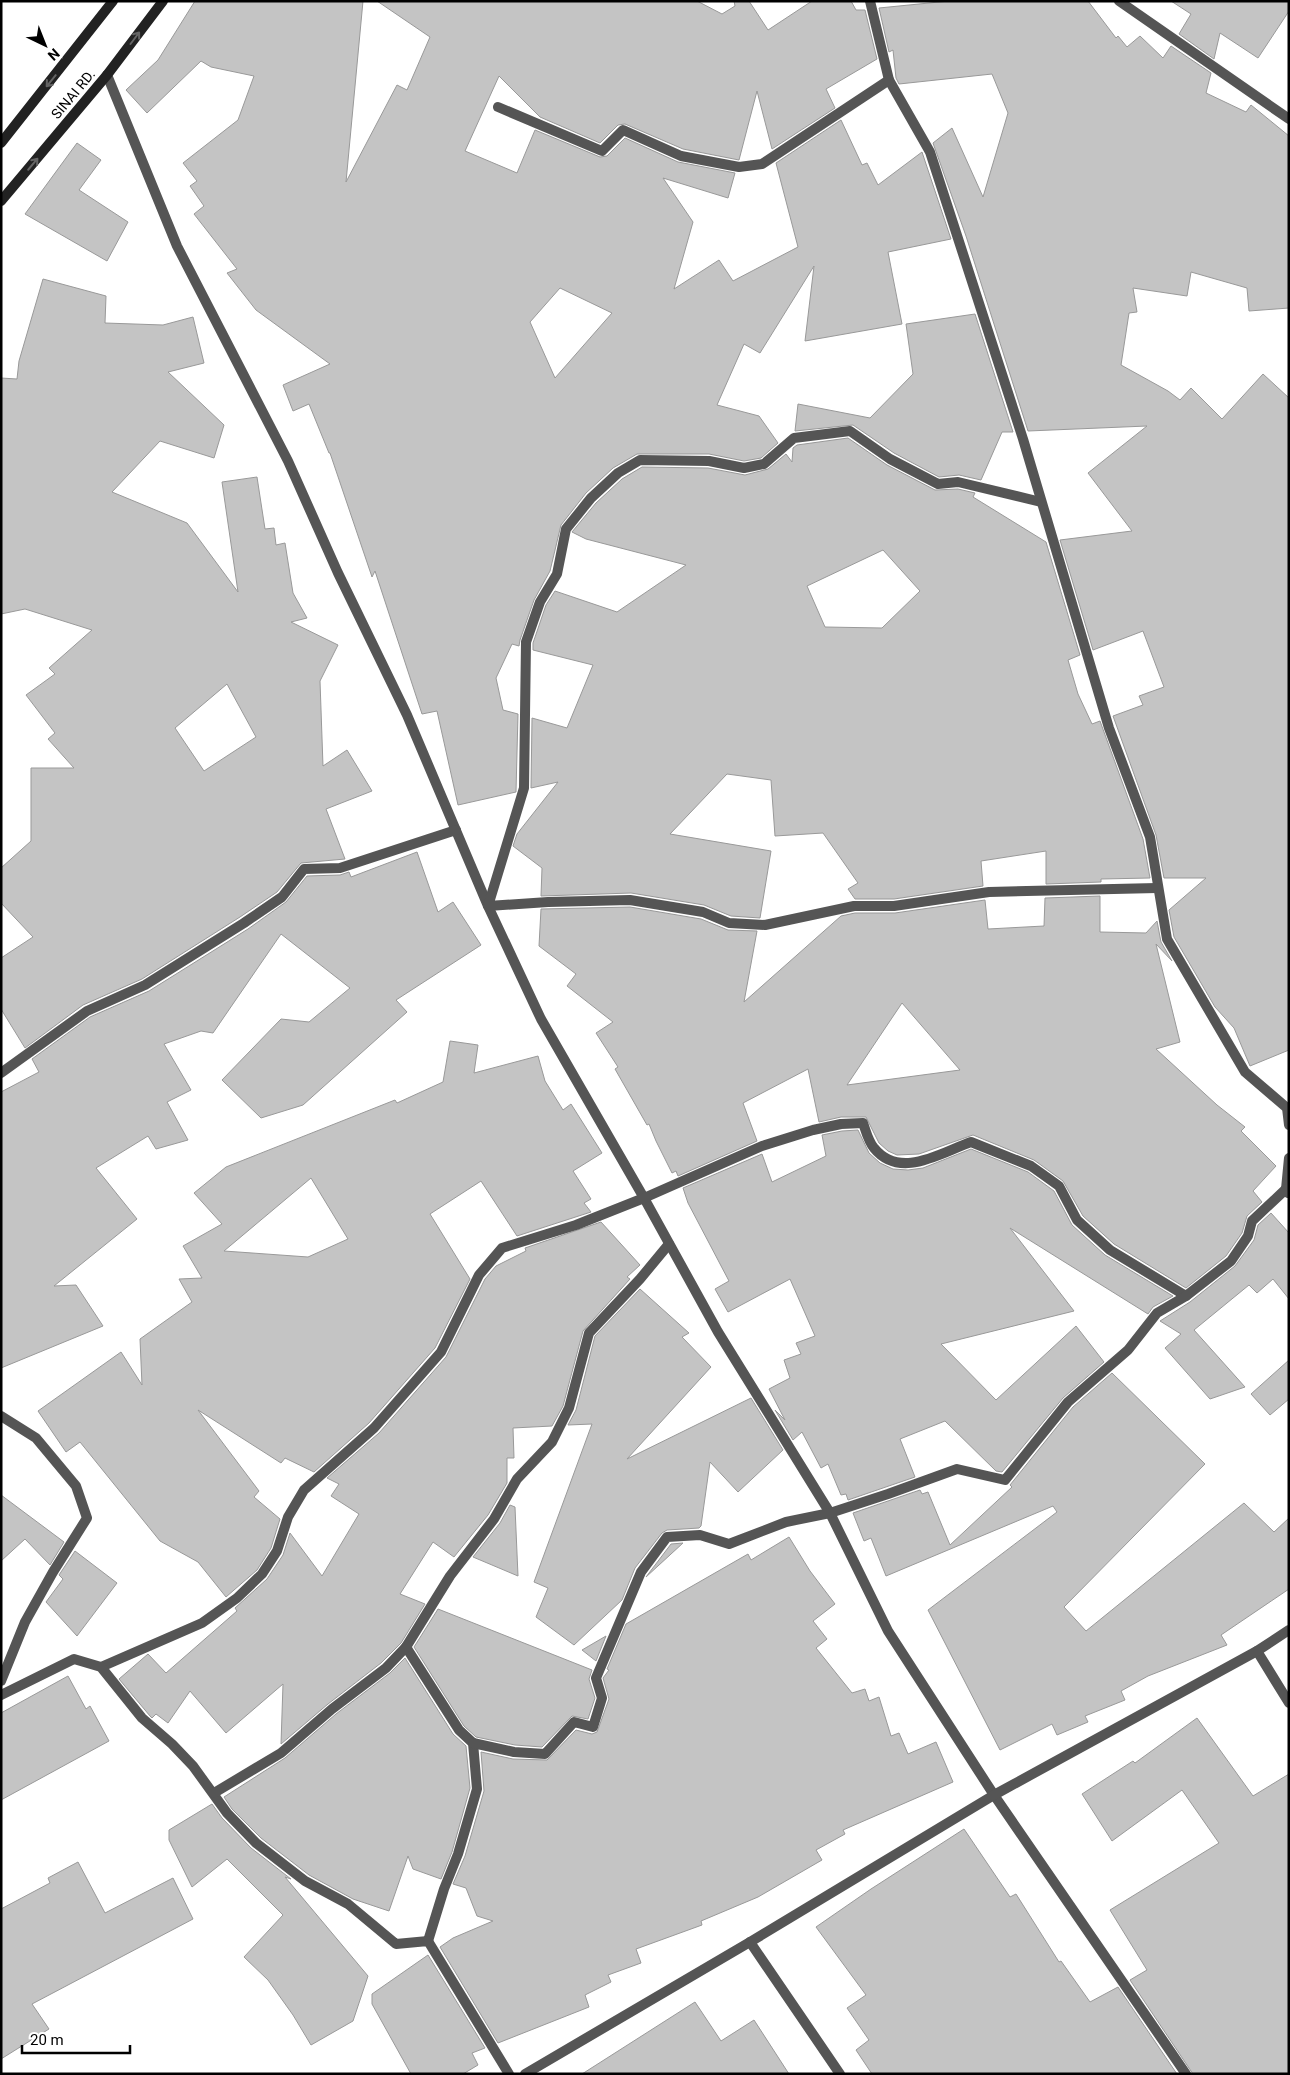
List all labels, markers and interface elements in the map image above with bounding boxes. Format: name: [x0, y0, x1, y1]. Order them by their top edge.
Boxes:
north arrow: [20, 20, 70, 70]
one-way arrow: [130, 31, 140, 45]
text: N: [45, 45, 63, 64]
street label: SINAI RD.: [48, 66, 98, 122]
one-way arrow: [45, 74, 56, 87]
one-way arrow: [27, 158, 38, 171]
scale bar: [22, 2022, 130, 2054]
text: 20 m: [30, 2031, 64, 2049]

